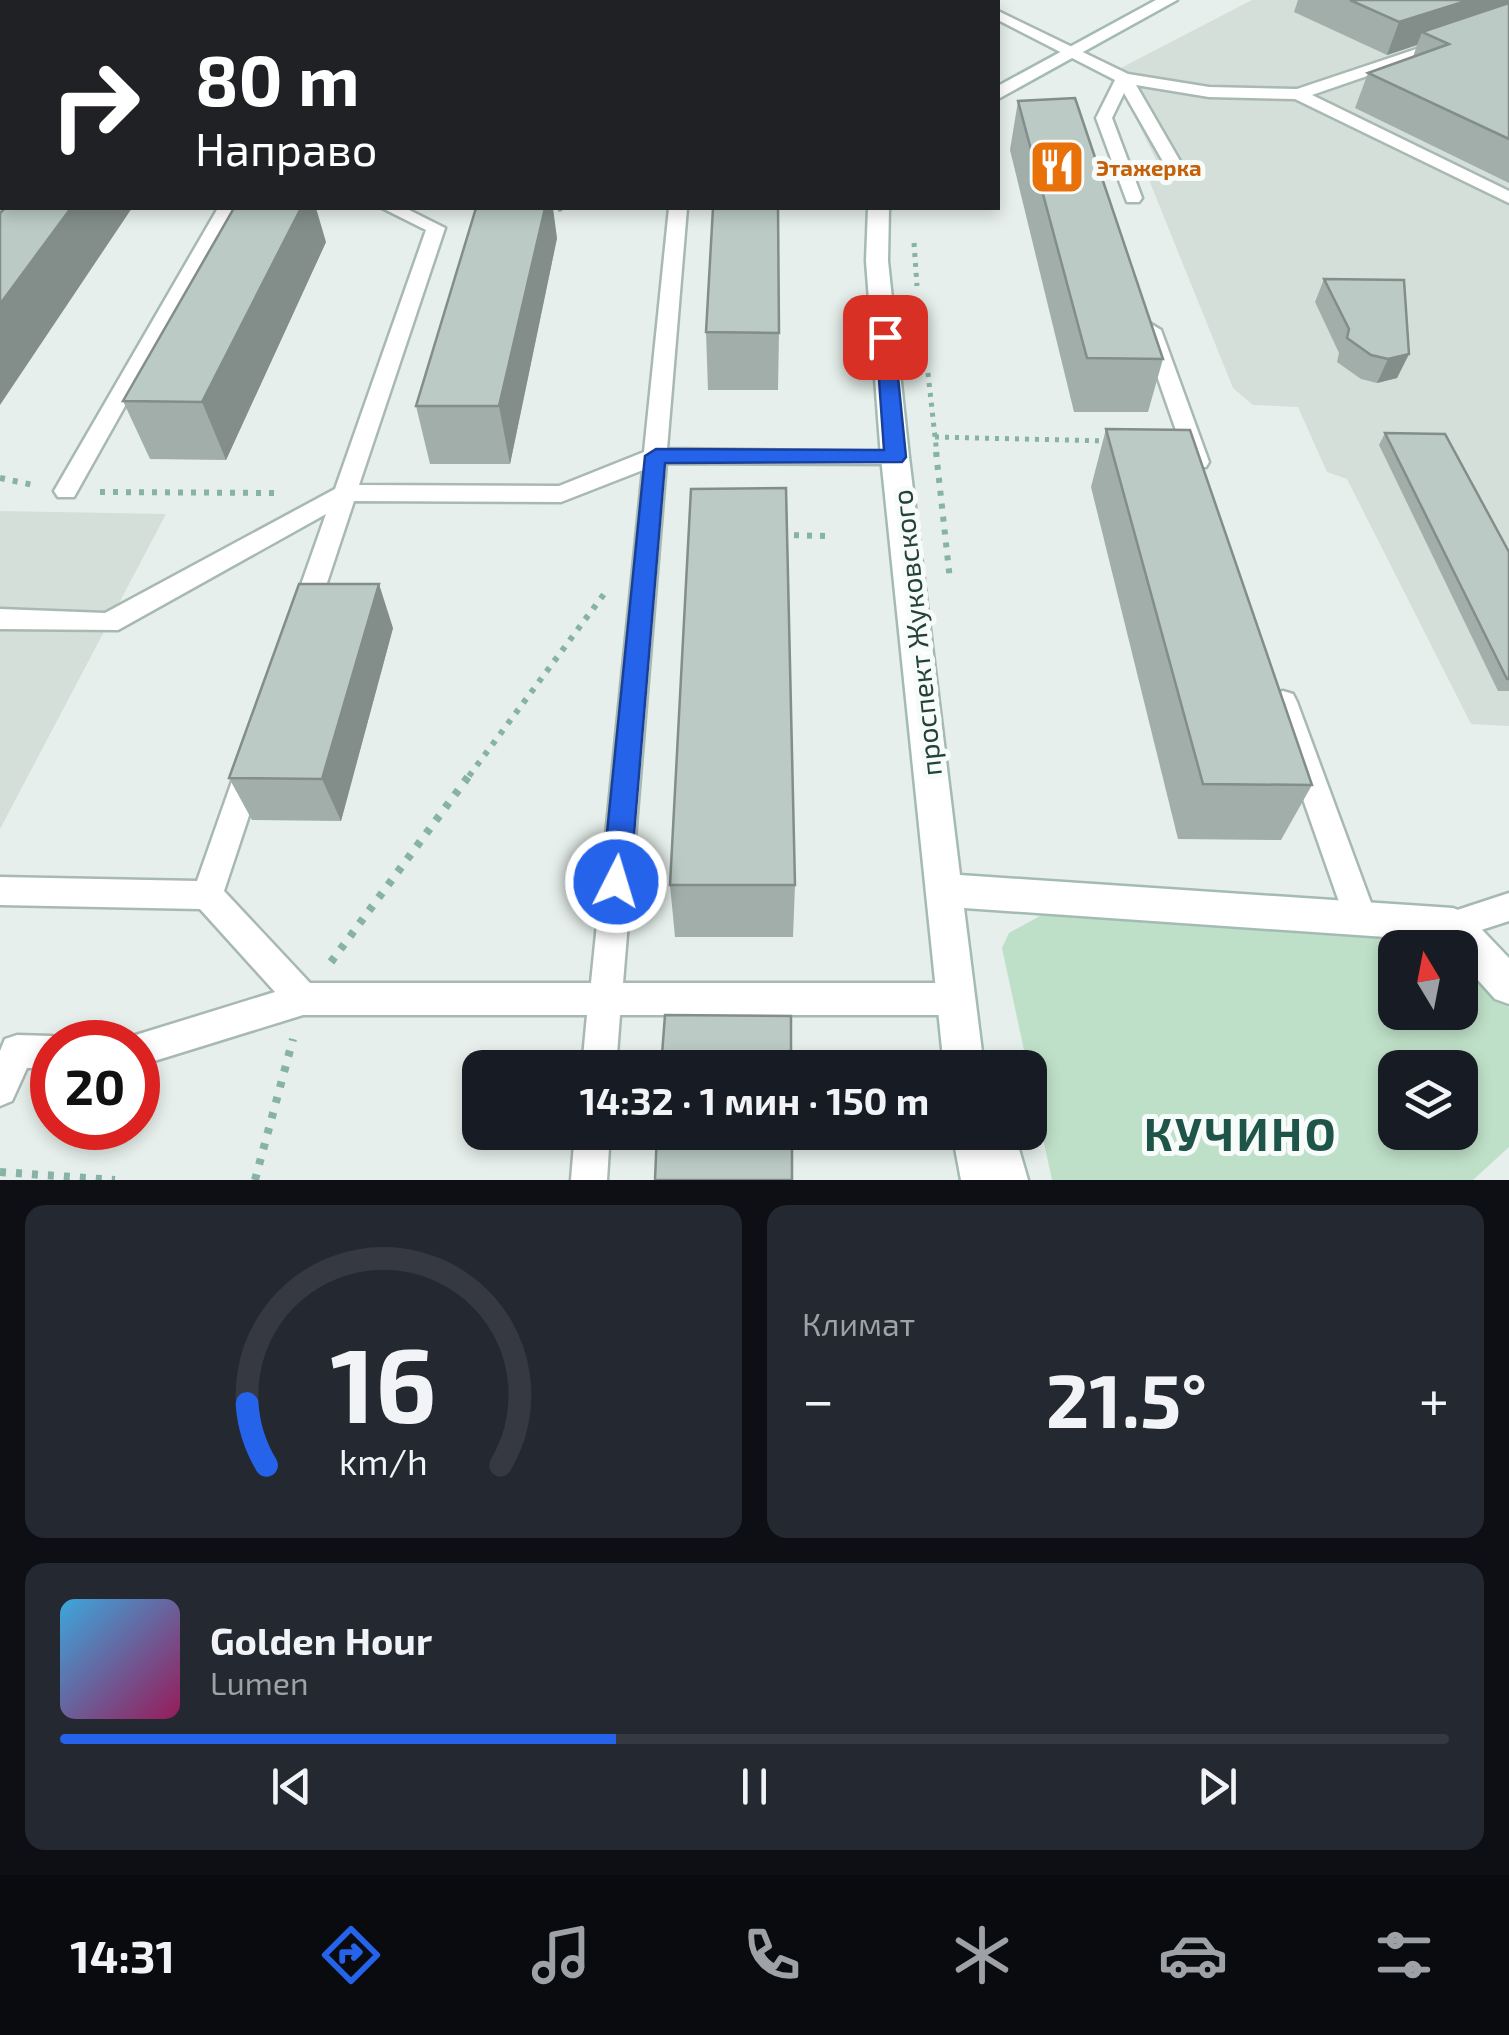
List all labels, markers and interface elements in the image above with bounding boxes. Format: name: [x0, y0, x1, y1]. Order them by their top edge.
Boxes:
text: 80 m: [195, 36, 360, 120]
icon: right: [30, 40, 160, 170]
text: Направо: [195, 121, 377, 175]
restaurant icon: Этажерка: [1027, 137, 1087, 197]
place label: Этажерка: [1096, 154, 1202, 180]
pin: [843, 295, 928, 380]
icon: arrive: [858, 310, 913, 365]
street label: проспект Жуковского: [884, 488, 948, 778]
position arrow: [564, 830, 668, 934]
north arrow: [1378, 930, 1478, 1030]
map controls: [1378, 930, 1478, 1150]
speed limit sign: 20: [30, 1020, 160, 1150]
button: layers: [1378, 1050, 1478, 1150]
text: 14:32 · 1 мин · 150 m: [580, 1077, 929, 1123]
district label: КУЧИНО: [1144, 1106, 1338, 1160]
text: Климат: [802, 1304, 915, 1342]
text: 16: [330, 1319, 437, 1444]
text: 21.5°: [1046, 1353, 1207, 1443]
text: −: [802, 1365, 834, 1431]
text: +: [1419, 1365, 1449, 1431]
text: km/h: [339, 1439, 428, 1482]
text: Golden Hour: [210, 1617, 432, 1663]
text: Lumen: [210, 1663, 309, 1701]
icon: previous: [264, 1759, 319, 1814]
icon: pause: [727, 1759, 782, 1814]
icon: next: [1190, 1759, 1245, 1814]
icon: directions: [316, 1920, 386, 1990]
icon: music: [526, 1920, 596, 1990]
icon: phone: [737, 1920, 807, 1990]
icon: climate: [947, 1920, 1017, 1990]
icon: car: [1158, 1920, 1228, 1990]
icon: filters: [1369, 1920, 1439, 1990]
text: 14:31: [70, 1928, 175, 1982]

